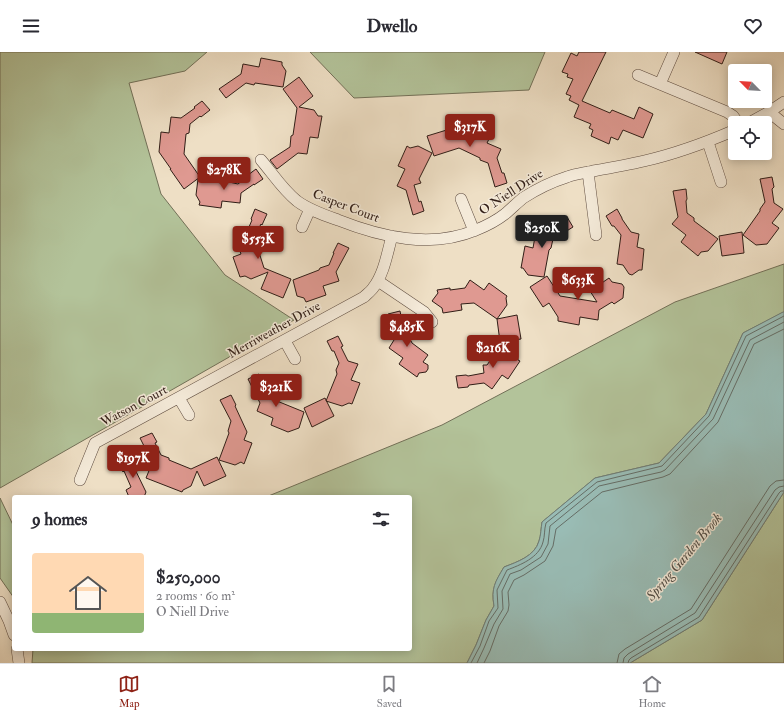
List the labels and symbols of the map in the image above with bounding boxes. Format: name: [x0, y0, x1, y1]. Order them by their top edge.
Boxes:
north arrow: [728, 64, 772, 108]
pin: $317K: [442, 114, 498, 148]
pin: $278K: [196, 157, 252, 191]
street label: O Niell Drive: [476, 165, 546, 219]
street label: Casper Court: [310, 186, 382, 227]
pin: $250K: [514, 215, 570, 249]
pin: $553K: [230, 226, 286, 260]
pin: $633K: [550, 267, 606, 301]
street label: Merriweather Drive: [225, 298, 324, 362]
pin: $485K: [379, 314, 435, 348]
pin: $216K: [465, 335, 521, 369]
pin: $321K: [248, 374, 304, 408]
street label: Watson Court: [97, 382, 170, 431]
pin: $197K: [105, 445, 161, 479]
water label: Spring Garden Brook: [642, 510, 726, 605]

